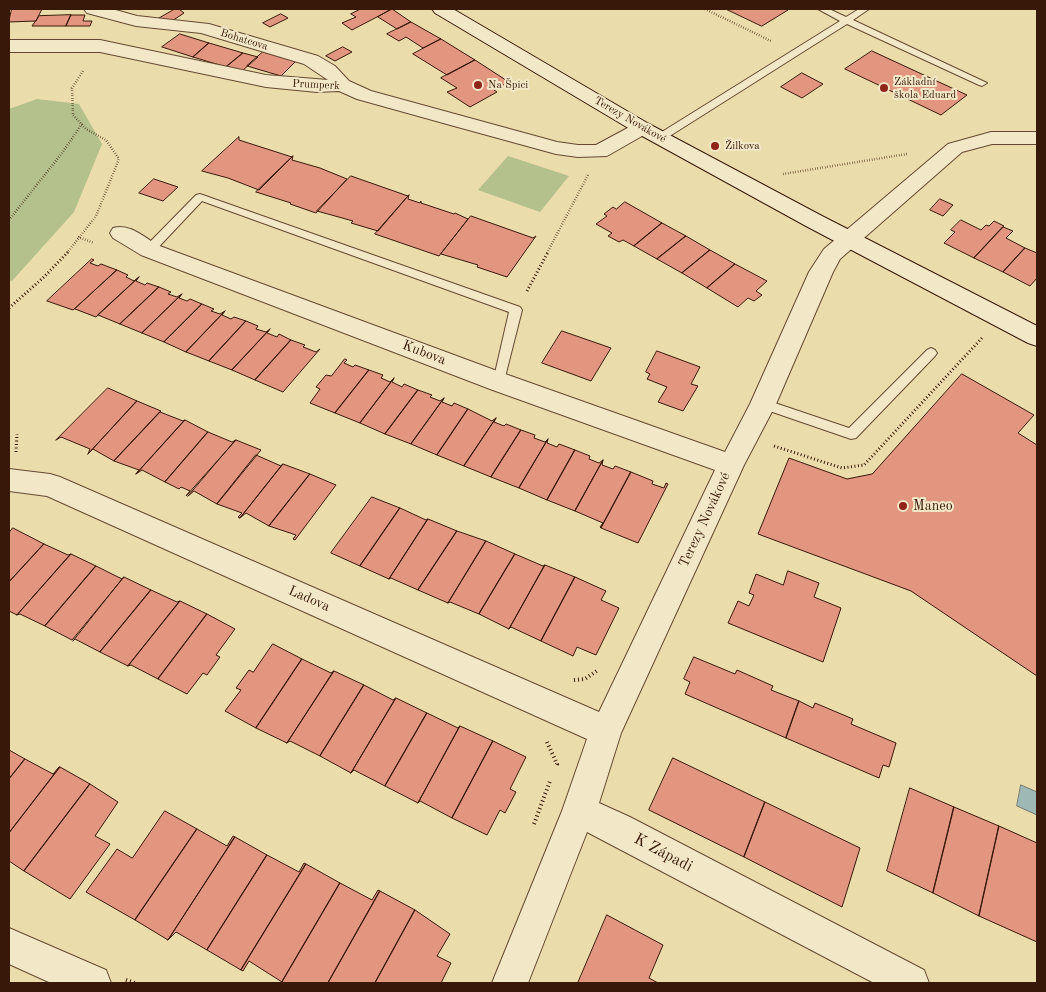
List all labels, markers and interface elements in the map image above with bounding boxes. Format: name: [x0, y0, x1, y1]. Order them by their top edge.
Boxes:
street label: Bohatcova: [219, 27, 269, 53]
place label: Základní škola Eduard: [894, 75, 956, 101]
street label: Prumperk: [292, 77, 340, 93]
place label: Na Špici: [488, 78, 528, 92]
marker: Na Špici: [472, 79, 484, 91]
marker: Základní škola Eduard: [878, 82, 890, 94]
street label: Terezy Novákové: [592, 94, 668, 146]
place label: Žilkova: [725, 139, 760, 153]
marker: Žilkova: [709, 140, 721, 152]
street label: Kubova: [400, 337, 448, 369]
street label: Terezy Novákové: [676, 470, 734, 570]
place label: Maneo: [913, 498, 953, 514]
marker: Maneo: [897, 500, 909, 512]
street label: Ladova: [286, 582, 332, 616]
street label: K Západi: [630, 830, 696, 876]

